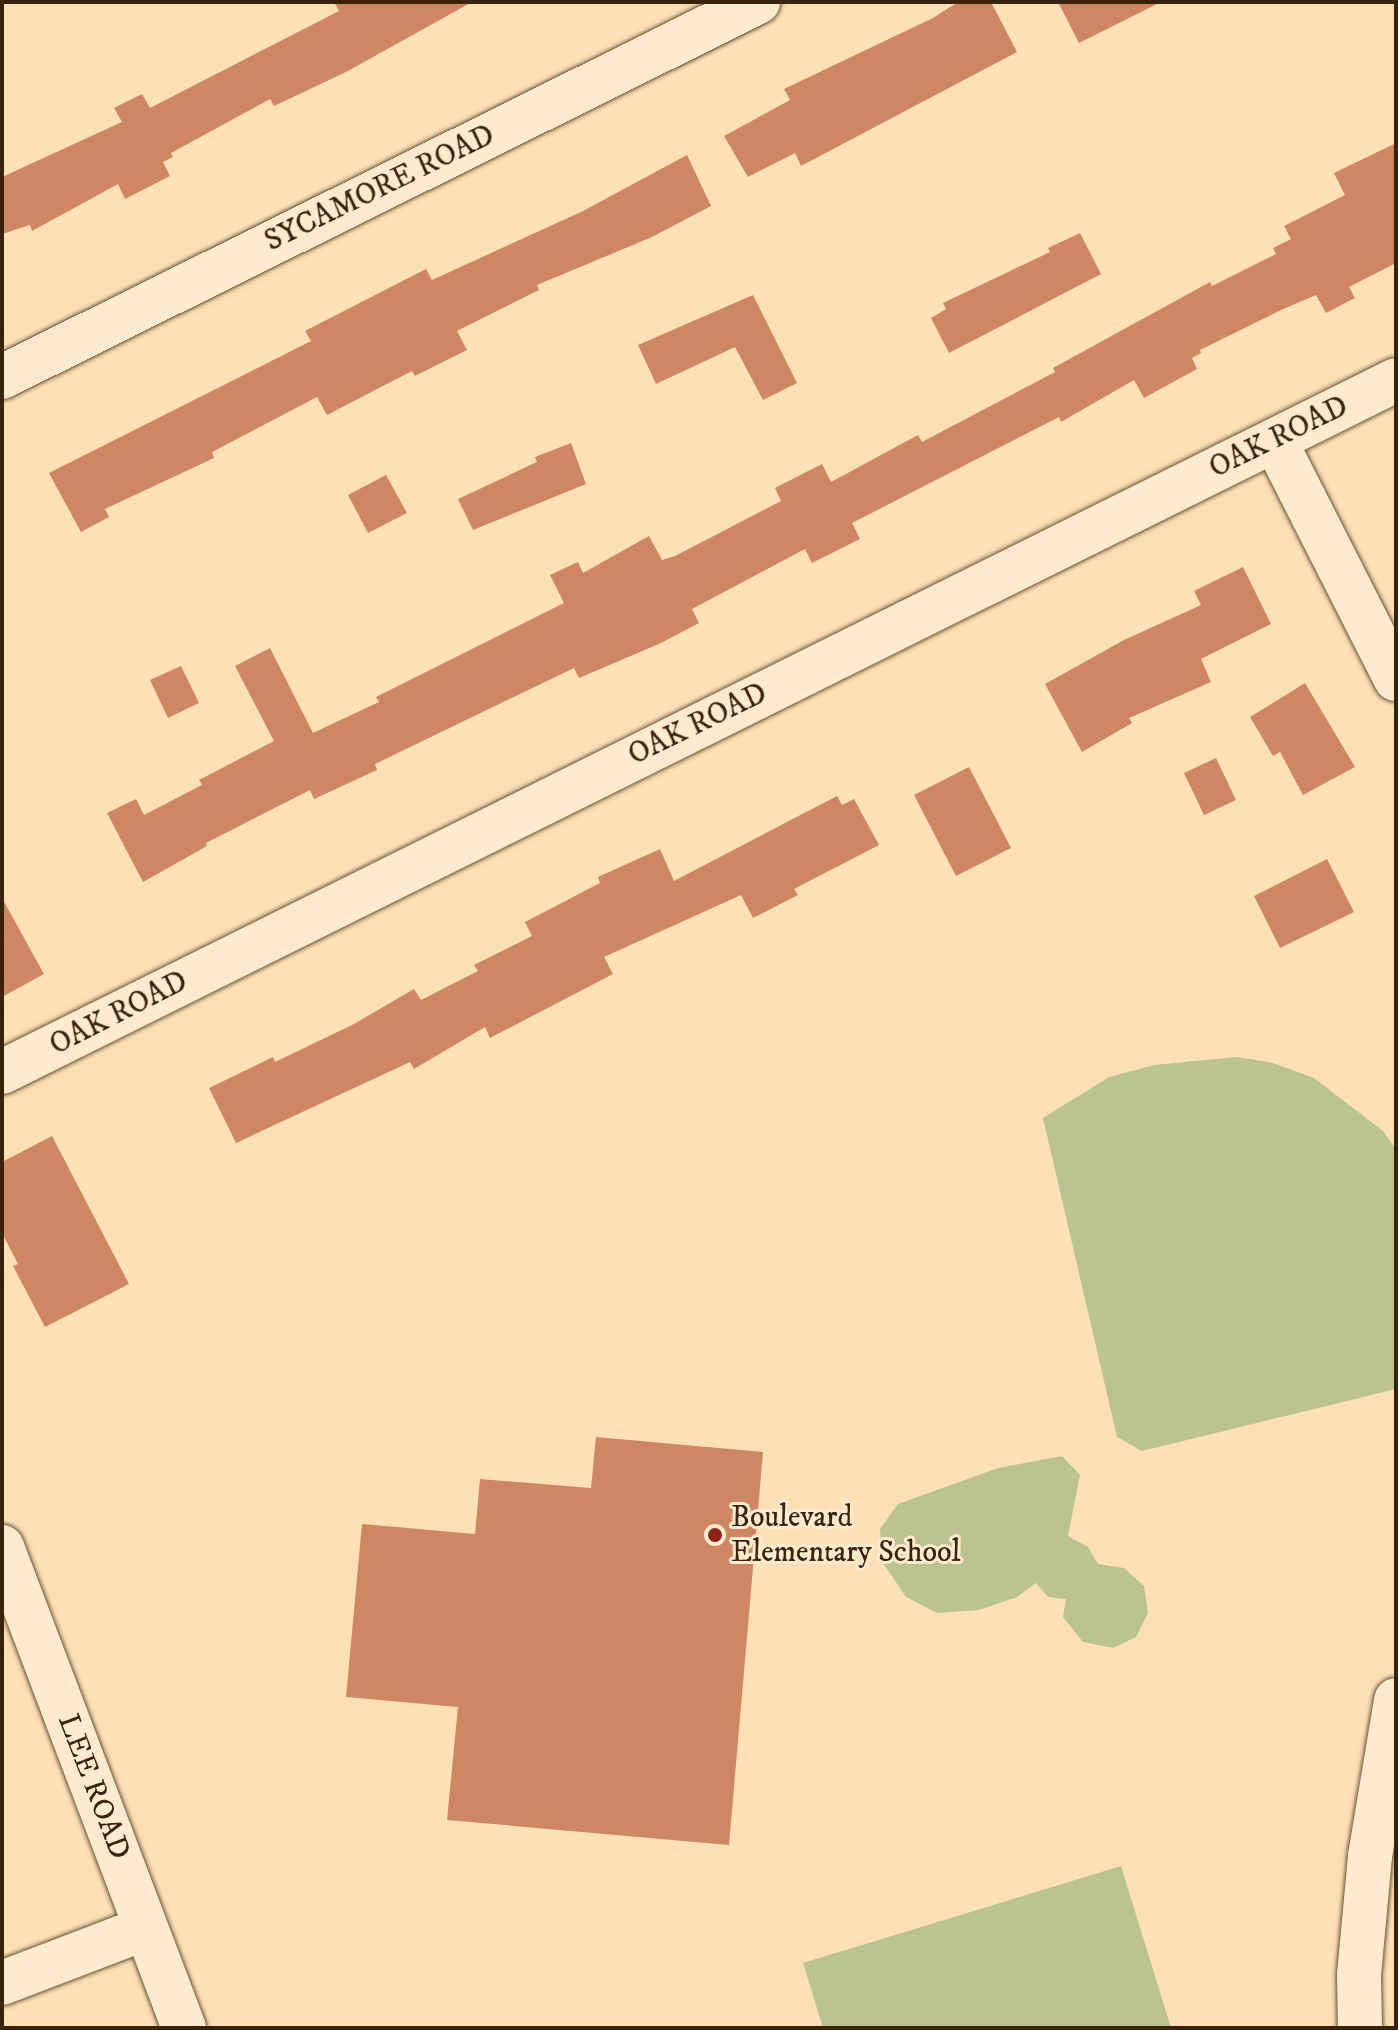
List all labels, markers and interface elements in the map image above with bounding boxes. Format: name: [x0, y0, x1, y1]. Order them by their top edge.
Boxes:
street label: SYCAMORE ROAD: [259, 118, 501, 260]
street label: OAK ROAD: [1204, 389, 1354, 487]
street label: OAK ROAD: [623, 676, 773, 774]
street label: OAK ROAD: [44, 964, 194, 1064]
place label: Boulevard Elementary School: [731, 1500, 960, 1570]
marker: Boulevard Elementary School: [706, 1526, 724, 1544]
street label: LEE ROAD: [49, 1709, 137, 1865]

